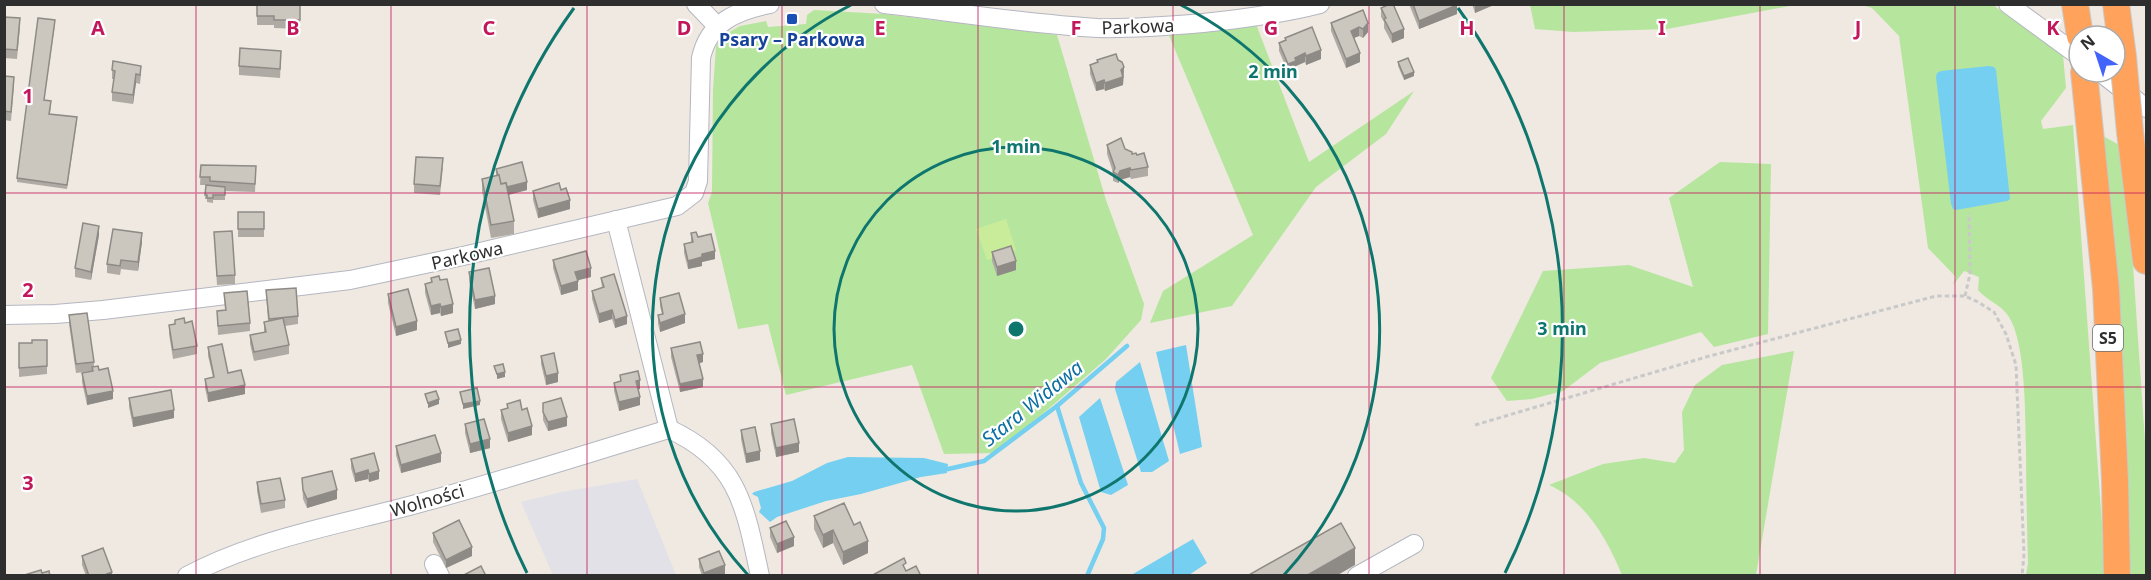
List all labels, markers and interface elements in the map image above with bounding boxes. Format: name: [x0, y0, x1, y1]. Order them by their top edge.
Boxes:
marker: Psary – Parkowa: [785, 12, 799, 26]
street label: Parkowa: [1101, 13, 1175, 39]
text: A: [91, 14, 105, 41]
text: B: [286, 14, 300, 41]
text: C: [483, 14, 496, 41]
text: D: [677, 14, 691, 41]
text: E: [874, 14, 886, 41]
text: F: [1071, 14, 1081, 41]
text: G: [1264, 14, 1278, 41]
text: H: [1459, 14, 1475, 41]
text: I: [1658, 14, 1666, 41]
text: J: [1853, 14, 1861, 41]
text: K: [2046, 14, 2060, 41]
north arrow: [2067, 24, 2127, 84]
place label: Psary – Parkowa: [719, 27, 865, 51]
text: N: [2076, 30, 2100, 55]
text: 2 min: [1248, 59, 1298, 83]
text: 1: [22, 82, 34, 109]
text: 1 min: [991, 134, 1041, 158]
street label: Parkowa: [429, 235, 505, 275]
text: 2: [22, 276, 34, 303]
text: 3 min: [1537, 316, 1587, 340]
centre of rings: [1006, 319, 1026, 339]
road number: S5: [2093, 325, 2123, 351]
water label: Stara Widawa: [976, 354, 1088, 452]
text: 3: [22, 469, 34, 496]
street label: Wolności: [387, 478, 467, 522]

